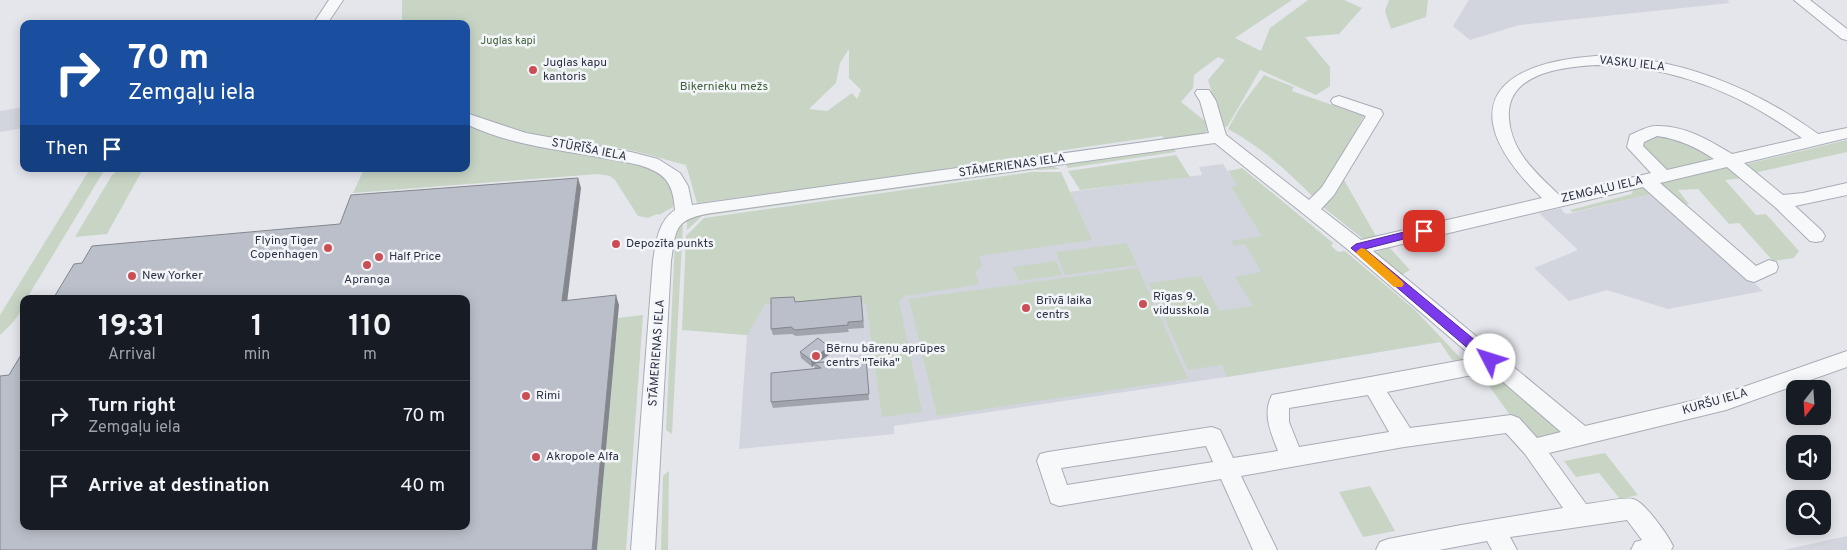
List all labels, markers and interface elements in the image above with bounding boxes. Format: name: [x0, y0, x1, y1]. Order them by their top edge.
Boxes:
park label: Juglas kapi: [480, 34, 536, 48]
text: 70 m: [128, 37, 209, 81]
icon: right: [45, 40, 110, 105]
street label: VASKU IELA: [1598, 53, 1666, 75]
place label: Juglas kapu kantoris: [543, 55, 607, 85]
marker: Juglas kapu kantoris: [527, 64, 539, 76]
park label: Biķernieku mežs: [680, 79, 768, 95]
text: Zemgaļu iela: [128, 80, 255, 107]
icon: arrive: [98, 135, 126, 163]
street label: STŪRĪŠA IELA: [550, 135, 628, 165]
text: Then: [45, 137, 88, 161]
street label: STĀMERIENAS IELA: [958, 151, 1066, 181]
street label: ZEMGAĻU IELA: [1559, 173, 1645, 207]
pin: [1403, 210, 1445, 252]
icon: arrive: [1410, 217, 1438, 245]
place label: Flying Tiger Copenhagen: [250, 233, 318, 263]
place label: Depozīta punkts: [626, 236, 714, 252]
marker: Depozīta punkts: [610, 238, 622, 250]
marker: Flying Tiger Copenhagen: [322, 242, 334, 254]
place label: Half Price: [389, 249, 441, 265]
marker: Half Price: [373, 251, 385, 263]
marker: Apranga: [361, 259, 373, 271]
place label: New Yorker: [142, 268, 203, 284]
marker: New Yorker: [126, 270, 138, 282]
place label: Apranga: [344, 272, 390, 288]
place label: Rīgas 9. vidusskola: [1153, 289, 1209, 319]
place label: Brīvā laika centrs: [1036, 293, 1092, 323]
marker: Rīgas 9. vidusskola: [1137, 298, 1149, 310]
street label: STĀMERIENAS IELA: [645, 299, 669, 407]
marker: Brīvā laika centrs: [1020, 302, 1032, 314]
text: 19:31: [98, 309, 166, 346]
text: 1: [251, 309, 263, 346]
text: 110: [348, 309, 392, 346]
position arrow: [1463, 333, 1515, 385]
place label: Bērnu bāreņu aprūpes centrs "Teika": [826, 341, 945, 371]
text: Arrival: [108, 345, 156, 365]
text: min: [244, 345, 270, 365]
text: m: [363, 345, 377, 365]
marker: Bērnu bāreņu aprūpes centrs "Teika": [810, 350, 822, 362]
north arrow: [1786, 380, 1831, 425]
map controls: [1786, 380, 1831, 535]
street label: KURŠU IELA: [1680, 385, 1750, 419]
place label: Rimi: [536, 388, 560, 404]
marker: Rimi: [520, 390, 532, 402]
text: Turn right: [88, 394, 176, 418]
icon: right: [45, 402, 73, 430]
text: 70 m: [403, 404, 445, 428]
text: Zemgaļu iela: [88, 418, 180, 438]
button: sound: [1786, 435, 1831, 480]
place label: Akropole Alfa: [546, 449, 619, 465]
marker: Akropole Alfa: [530, 451, 542, 463]
icon: arrive: [45, 472, 73, 500]
text: Arrive at destination: [88, 474, 269, 498]
text: 40 m: [400, 474, 445, 498]
button: search: [1786, 490, 1831, 535]

